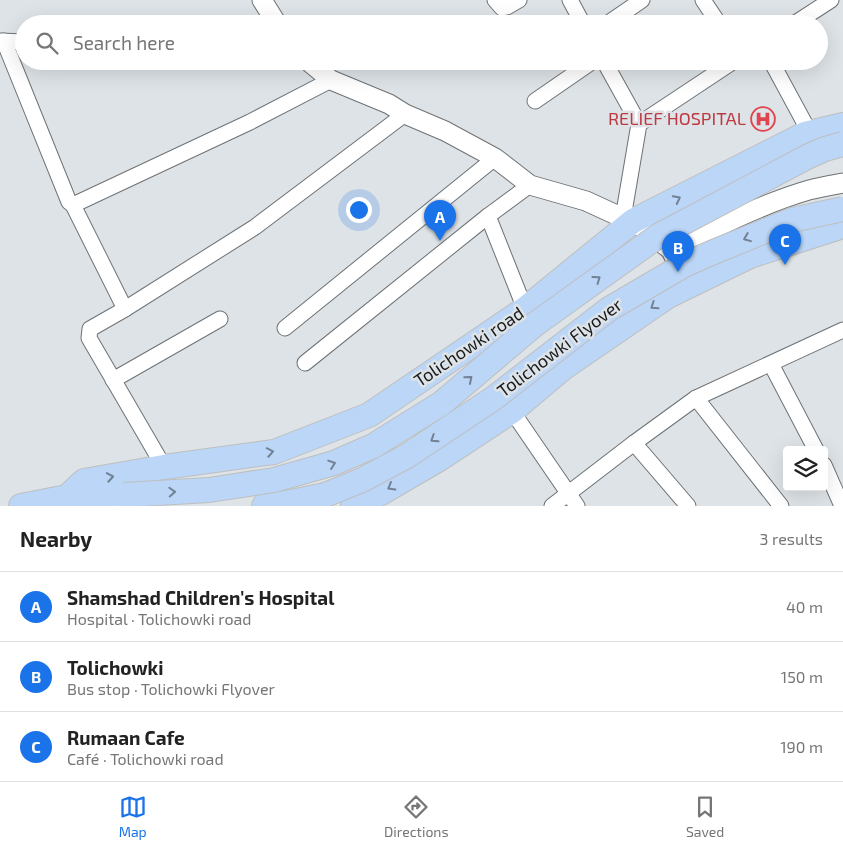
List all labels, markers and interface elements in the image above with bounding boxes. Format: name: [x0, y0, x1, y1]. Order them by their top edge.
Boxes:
search box: [15, 15, 828, 70]
icon: search: [33, 29, 61, 57]
text: Search here: [73, 31, 175, 54]
hospital icon: RELIEF HOSPITAL: [750, 106, 776, 132]
place label: RELIEF HOSPITAL: [608, 107, 746, 129]
one-way arrow: [672, 195, 681, 205]
your location: [346, 197, 372, 223]
pin: A: [424, 200, 456, 241]
pin: C: [769, 224, 801, 265]
pin: B: [662, 231, 694, 272]
one-way arrow: [743, 233, 751, 243]
one-way arrow: [591, 276, 601, 285]
street label: Tolichowki Flyover: [493, 293, 626, 401]
one-way arrow: [650, 300, 660, 309]
street label: Tolichowki road: [409, 301, 528, 391]
one-way arrow: [464, 376, 473, 385]
one-way arrow: [431, 432, 440, 442]
map controls: [783, 446, 828, 491]
button: layers: [783, 446, 828, 491]
one-way arrow: [266, 447, 275, 458]
one-way arrow: [327, 460, 335, 470]
one-way arrow: [105, 472, 114, 482]
one-way arrow: [387, 481, 396, 491]
one-way arrow: [169, 487, 177, 497]
text: Nearby: [20, 526, 92, 551]
text: 3 results: [760, 529, 823, 548]
text: Shamshad Children's Hospital: [67, 586, 334, 609]
text: A: [31, 597, 41, 616]
text: 40 m: [786, 597, 823, 616]
text: Hospital · Tolichowki road: [67, 609, 252, 628]
text: Tolichowki: [67, 656, 163, 679]
text: B: [31, 667, 41, 686]
text: 150 m: [781, 667, 823, 686]
text: Bus stop · Tolichowki Flyover: [67, 679, 275, 698]
text: Rumaan Cafe: [67, 726, 185, 749]
text: C: [31, 737, 41, 756]
text: 190 m: [780, 737, 823, 756]
text: Café · Tolichowki road: [67, 749, 224, 768]
tab: Map: [119, 793, 147, 840]
tab: Directions: [384, 793, 449, 840]
tab: Saved: [686, 793, 724, 840]

